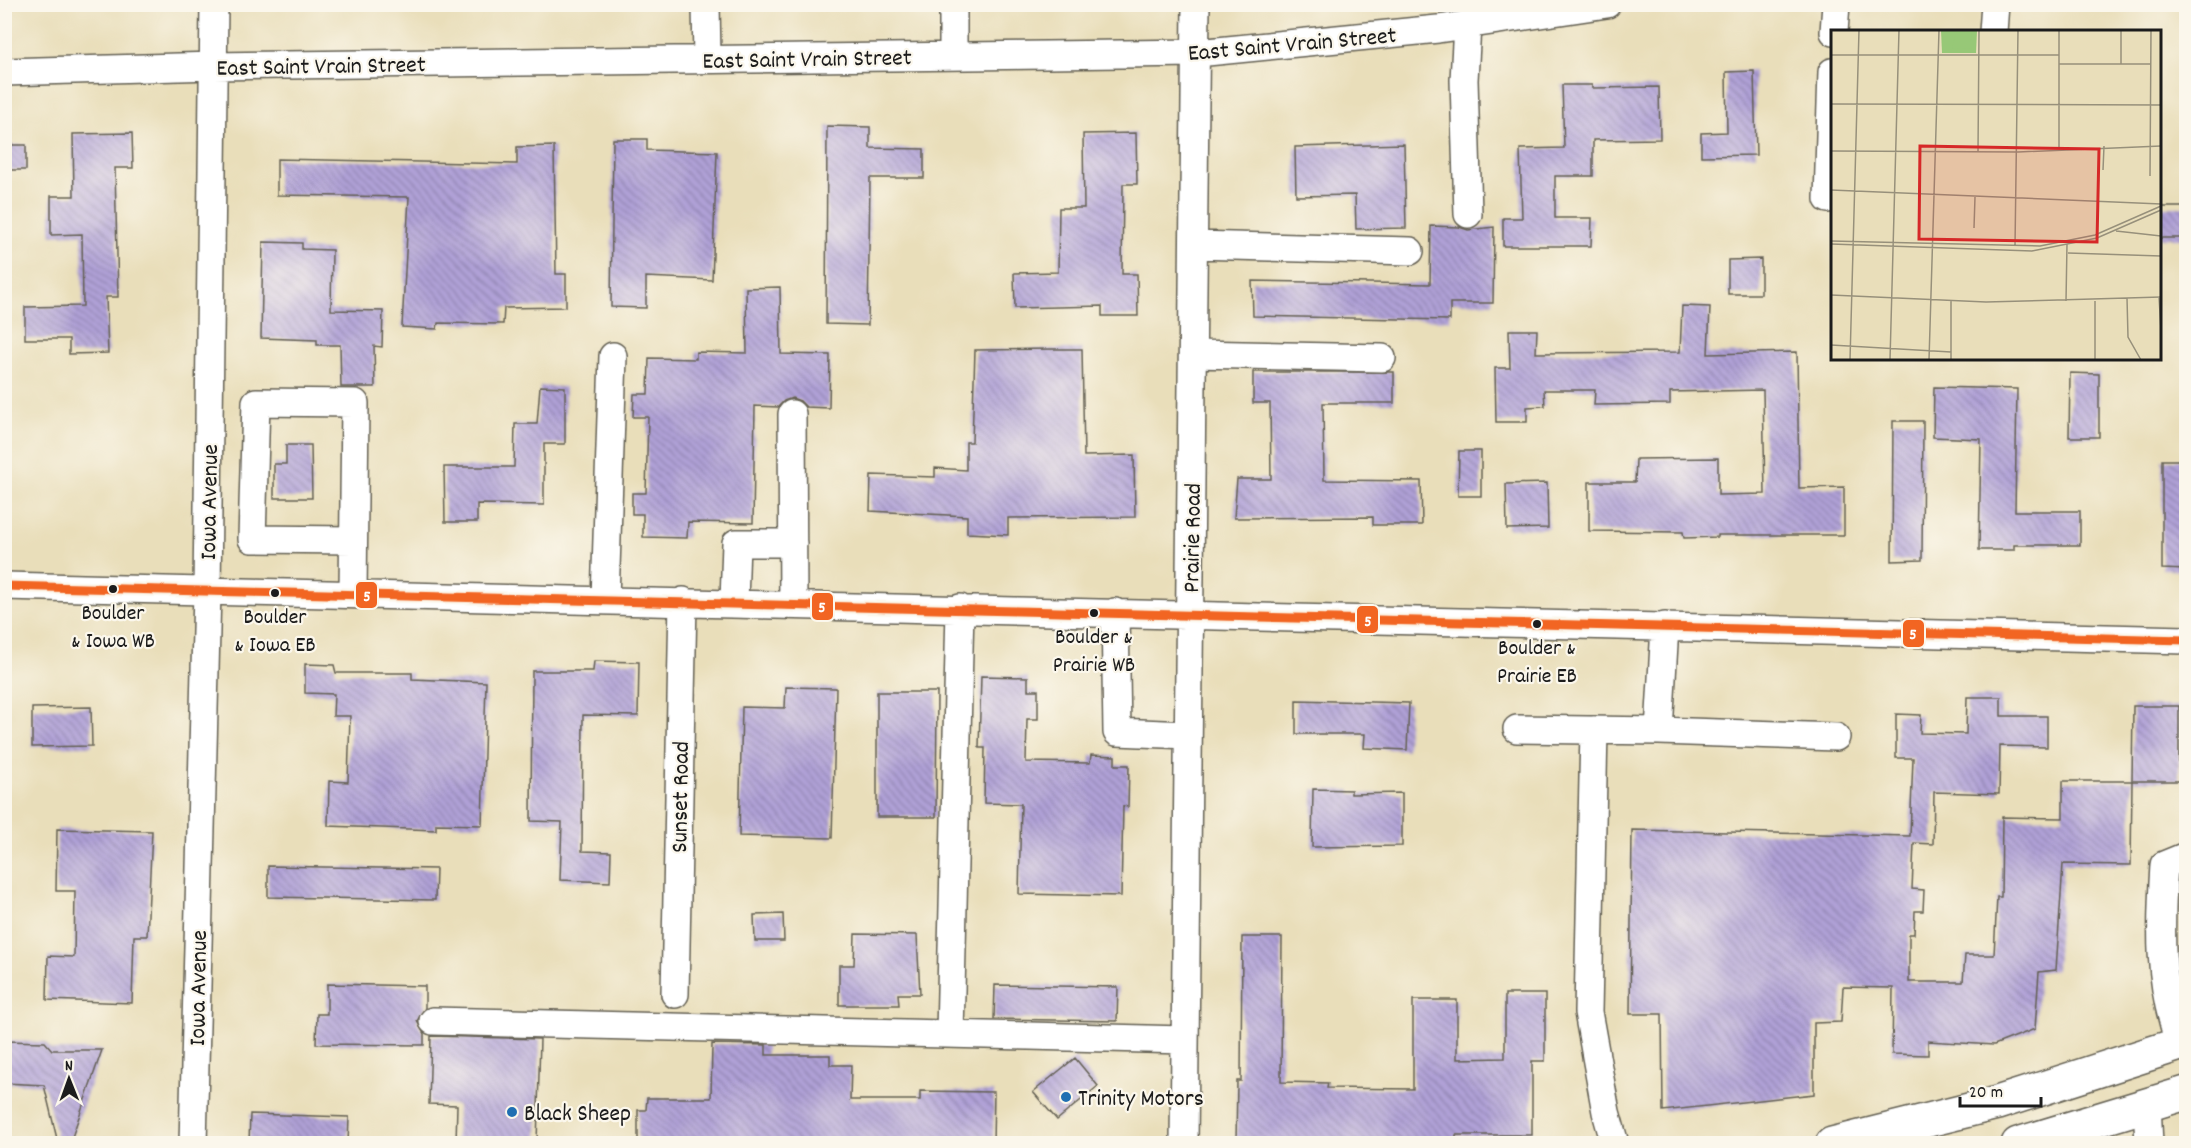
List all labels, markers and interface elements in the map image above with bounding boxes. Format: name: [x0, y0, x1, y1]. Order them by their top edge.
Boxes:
street label: East Saint Vrain Street: [1187, 20, 1398, 72]
inset map: [1831, 30, 2161, 360]
street label: East Saint Vrain Street: [702, 42, 912, 80]
street label: East Saint Vrain Street: [216, 49, 426, 87]
street label: Iowa Avenue: [193, 444, 229, 560]
street label: Prairie Road: [1176, 483, 1212, 593]
line badge: 5: [355, 581, 378, 609]
marker: Boulder & Iowa WB: [107, 583, 119, 595]
text: 5: [363, 586, 371, 609]
marker: Boulder & Iowa EB: [269, 587, 281, 599]
line badge: 5: [811, 592, 834, 621]
text: 5: [818, 597, 826, 620]
place label: Boulder & Iowa WB: [71, 599, 155, 658]
place label: Boulder & Iowa EB: [234, 603, 316, 662]
line badge: 5: [1356, 605, 1379, 634]
marker: Boulder & Prairie WB: [1088, 607, 1100, 619]
text: 5: [1364, 611, 1372, 634]
marker: Boulder & Prairie EB: [1531, 618, 1543, 630]
line badge: 5: [1902, 619, 1925, 648]
place label: Boulder & Prairie WB: [1053, 623, 1135, 682]
text: 5: [1909, 624, 1917, 647]
place label: Boulder & Prairie EB: [1497, 634, 1577, 693]
street label: Sunset Road: [664, 741, 700, 853]
street label: Iowa Avenue: [182, 930, 218, 1046]
north arrow: [39, 1049, 99, 1109]
text: N: [65, 1055, 73, 1078]
scale bar: [1960, 1070, 2041, 1108]
text: 20 m: [1969, 1081, 2003, 1106]
place label: Trinity Motors: [1078, 1083, 1204, 1117]
marker: Trinity Motors: [1059, 1090, 1073, 1104]
place label: Black Sheep: [524, 1098, 631, 1132]
marker: Black Sheep: [505, 1105, 519, 1119]

